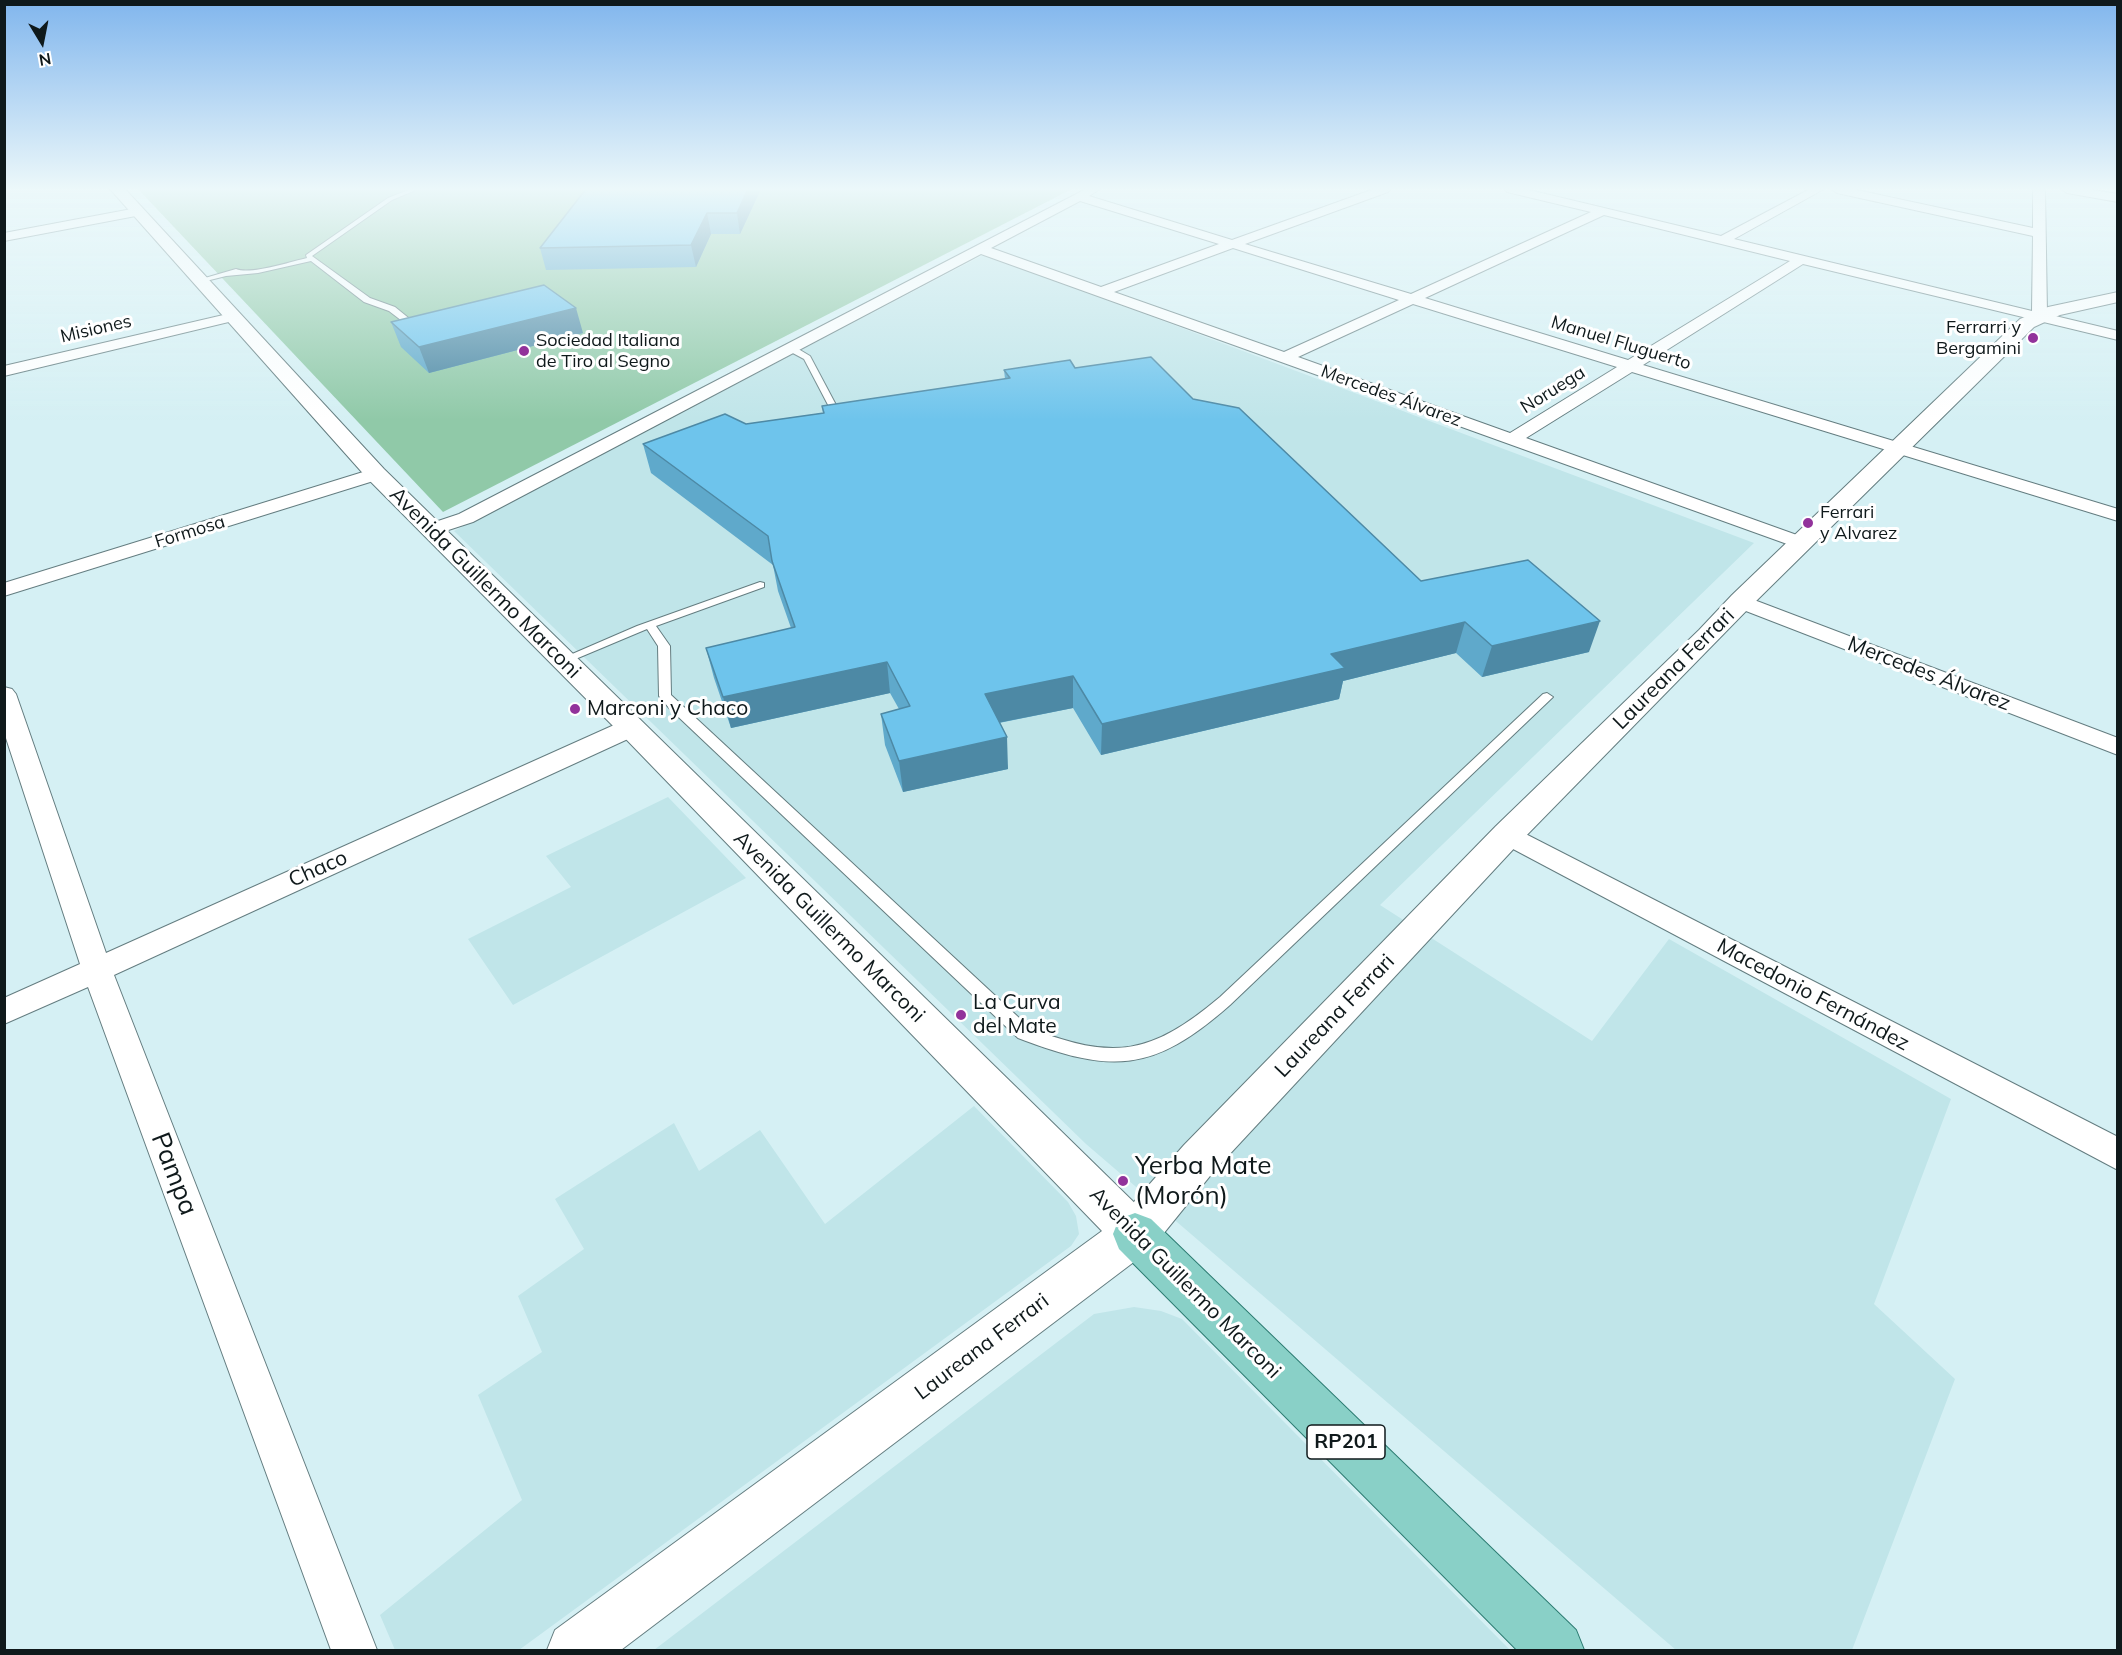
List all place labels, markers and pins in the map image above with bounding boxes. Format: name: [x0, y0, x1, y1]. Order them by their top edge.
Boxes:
place label: Ferrarri y Bergamini: [1936, 317, 2021, 360]
place label: Sociedad Italiana de Tiro al Segno: [536, 330, 680, 372]
marker: Ferrarri y Bergamini: [2026, 331, 2040, 345]
marker: Sociedad Italiana de Tiro al Segno: [517, 344, 531, 358]
place label: Ferrari y Alvarez: [1820, 502, 1897, 544]
marker: Ferrari y Alvarez: [1801, 516, 1815, 530]
place label: Marconi y Chaco: [587, 696, 748, 722]
marker: Marconi y Chaco: [568, 702, 582, 716]
place label: La Curva del Mate: [973, 990, 1061, 1040]
marker: La Curva del Mate: [954, 1008, 968, 1022]
place label: Yerba Mate (Morón): [1135, 1150, 1271, 1212]
marker: Yerba Mate (Morón): [1116, 1174, 1130, 1188]

